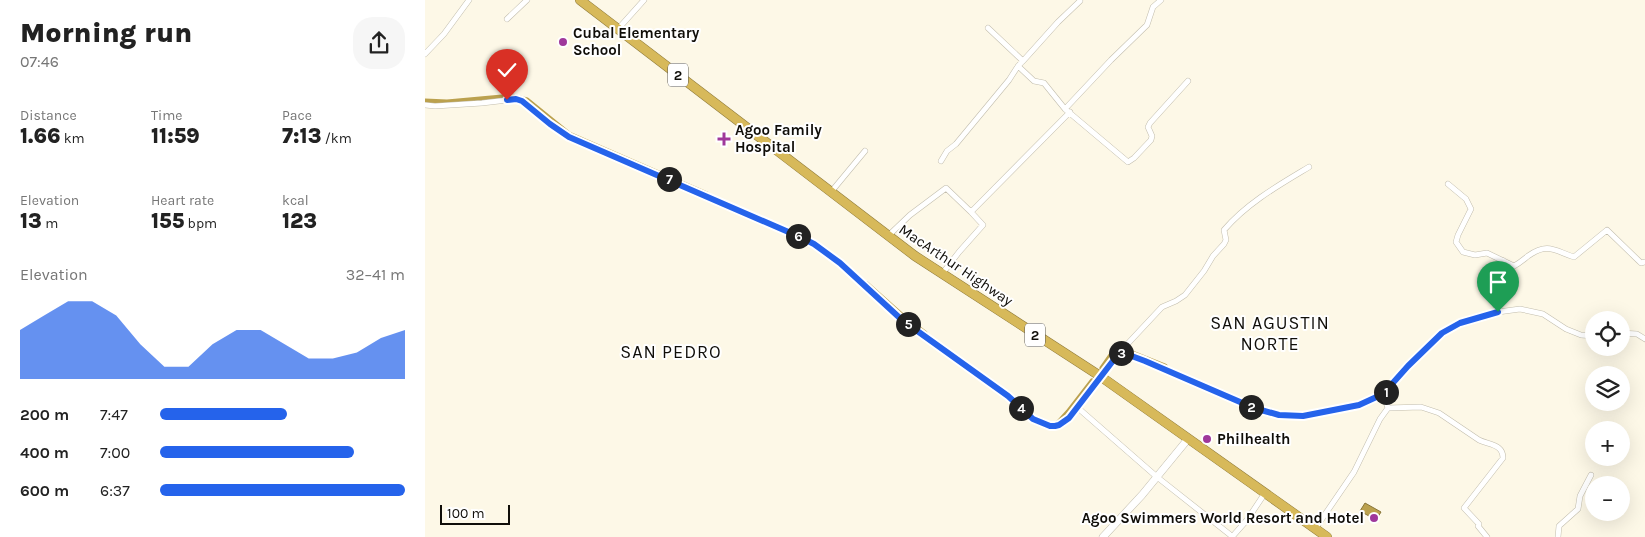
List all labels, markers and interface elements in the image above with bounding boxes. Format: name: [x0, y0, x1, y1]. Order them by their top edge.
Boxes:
text: Morning run: [20, 16, 192, 49]
button: share: [353, 17, 405, 69]
place label: Cubal Elementary School: [573, 24, 700, 59]
marker: Cubal Elementary School: [557, 36, 569, 48]
pin: [486, 49, 528, 100]
text: 07:46: [20, 52, 59, 71]
icon: check: [493, 56, 521, 84]
road number: 2: [668, 64, 688, 86]
text: Distance: [20, 107, 77, 124]
text: Time: [151, 107, 182, 124]
text: Pace: [282, 107, 312, 124]
place label: Agoo Family Hospital: [735, 121, 822, 156]
text: 1.66: [20, 124, 60, 148]
text: 11:59: [151, 124, 200, 148]
text: 7:13: [282, 124, 321, 148]
text: km: [60, 130, 85, 147]
text: /km: [321, 130, 352, 147]
marker: Agoo Family Hospital: [717, 132, 731, 146]
pin: 7: [657, 166, 681, 192]
text: 7: [666, 171, 673, 188]
text: Elevation: [20, 192, 79, 209]
text: Heart rate: [151, 192, 214, 209]
text: kcal: [282, 192, 309, 209]
text: 13: [20, 209, 42, 233]
text: 155: [151, 209, 184, 233]
text: 123: [282, 209, 317, 233]
text: m: [42, 215, 58, 232]
text: bpm: [184, 215, 217, 232]
street label: MacArthur Highway: [896, 220, 1016, 310]
pin: 6: [785, 224, 811, 248]
text: 6: [794, 228, 803, 245]
pin: [1477, 261, 1519, 312]
text: Elevation: [20, 265, 88, 284]
text: 32–41 m: [346, 265, 405, 284]
icon: arrive: [1484, 268, 1512, 296]
map controls: [1585, 311, 1630, 521]
button: locate: [1585, 311, 1630, 356]
pin: 5: [895, 312, 921, 336]
district label: SAN AGUSTIN NORTE: [1210, 312, 1330, 355]
text: 5: [904, 316, 913, 333]
road number: 2: [1025, 324, 1045, 346]
pin: 3: [1109, 340, 1133, 366]
district label: SAN PEDRO: [620, 341, 722, 363]
text: 3: [1117, 345, 1126, 362]
button: layers: [1585, 366, 1630, 411]
pin: 1: [1373, 380, 1399, 404]
text: 1: [1384, 384, 1389, 401]
pin: 2: [1239, 394, 1263, 420]
pin: 4: [1009, 396, 1033, 420]
text: 2: [1247, 399, 1256, 416]
text: 4: [1017, 400, 1026, 417]
text: 200 m: [20, 405, 69, 424]
text: 7:47: [100, 405, 128, 424]
button: +: [1585, 421, 1630, 466]
place label: Philhealth: [1217, 430, 1290, 448]
marker: Philhealth: [1201, 433, 1213, 445]
text: 400 m: [20, 443, 69, 462]
text: 7:00: [100, 443, 130, 462]
button: −: [1585, 476, 1630, 521]
text: 600 m: [20, 481, 69, 500]
text: 6:37: [100, 481, 130, 500]
scale bar: [440, 502, 510, 525]
text: 100 m: [447, 505, 485, 522]
place label: Agoo Swimmers World Resort and Hotel: [1081, 509, 1364, 527]
marker: Agoo Swimmers World Resort and Hotel: [1368, 512, 1380, 524]

